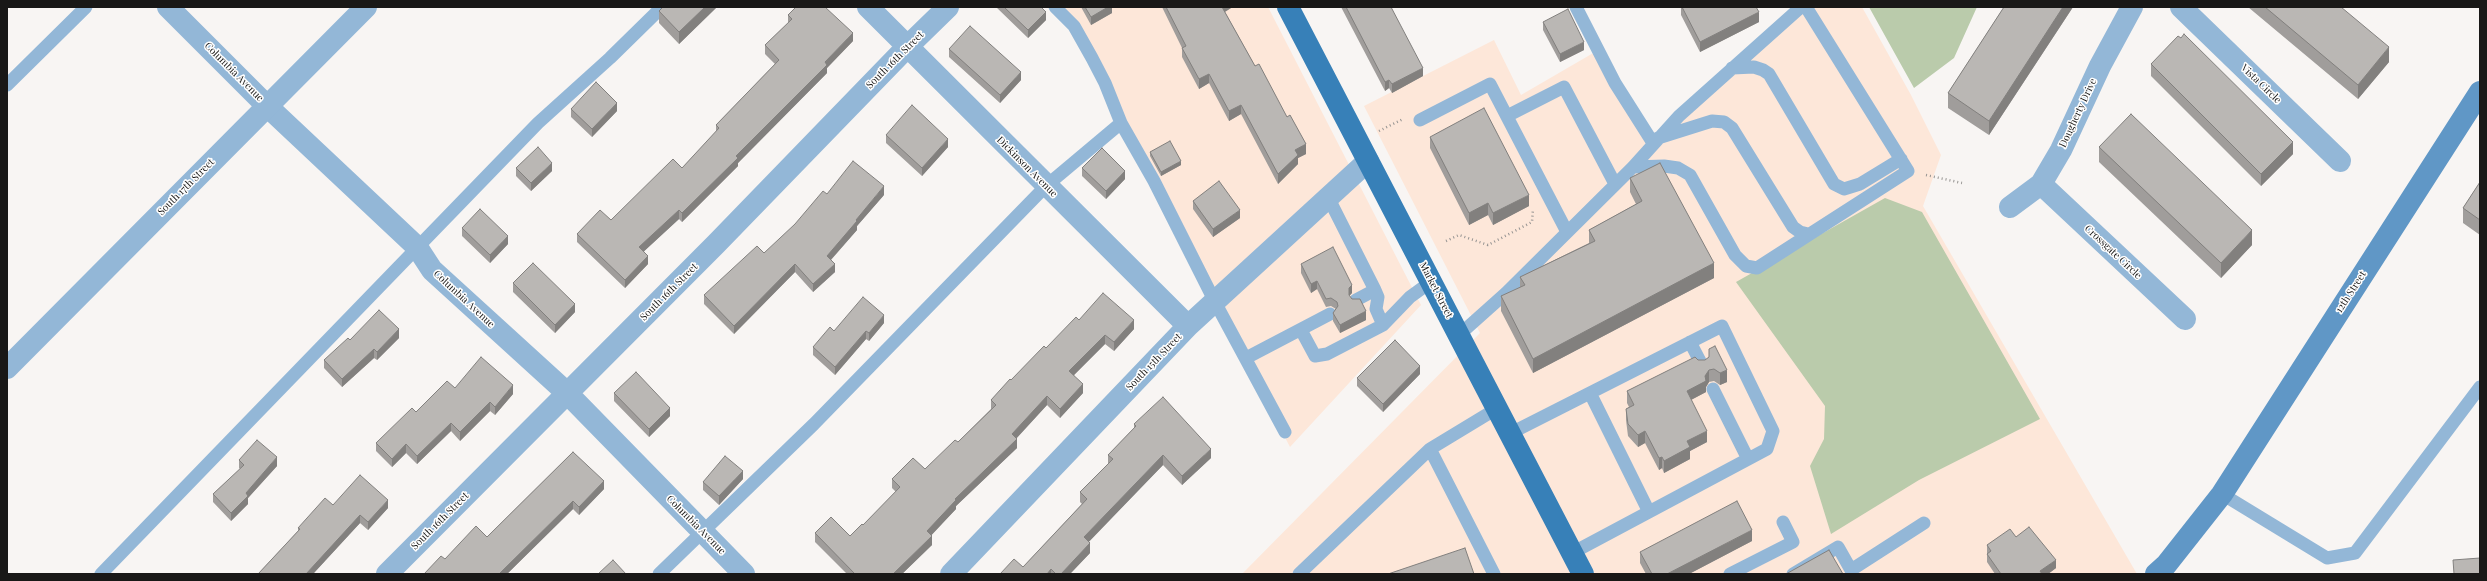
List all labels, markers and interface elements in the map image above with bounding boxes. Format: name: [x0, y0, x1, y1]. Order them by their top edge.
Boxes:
street label: South 16th Street: [864, 29, 926, 91]
street label: Columbia Avenue: [202, 40, 266, 104]
street label: Vista Circle: [2238, 62, 2284, 106]
street label: Dougherty Drive: [2057, 77, 2099, 149]
street label: Dickinson Avenue: [994, 134, 1060, 200]
street label: South 17th Street: [155, 156, 217, 218]
street label: Crossgate Circle: [2082, 223, 2144, 281]
street label: Market Street: [1417, 260, 1455, 320]
street label: South 16th Street: [638, 261, 700, 323]
street label: Columbia Avenue: [431, 268, 497, 330]
street label: 12th Street: [2333, 269, 2369, 315]
street label: South 15th Street: [1124, 331, 1184, 393]
street label: South 16th Street: [409, 490, 471, 552]
street label: Columbia Avenue: [664, 493, 728, 557]

